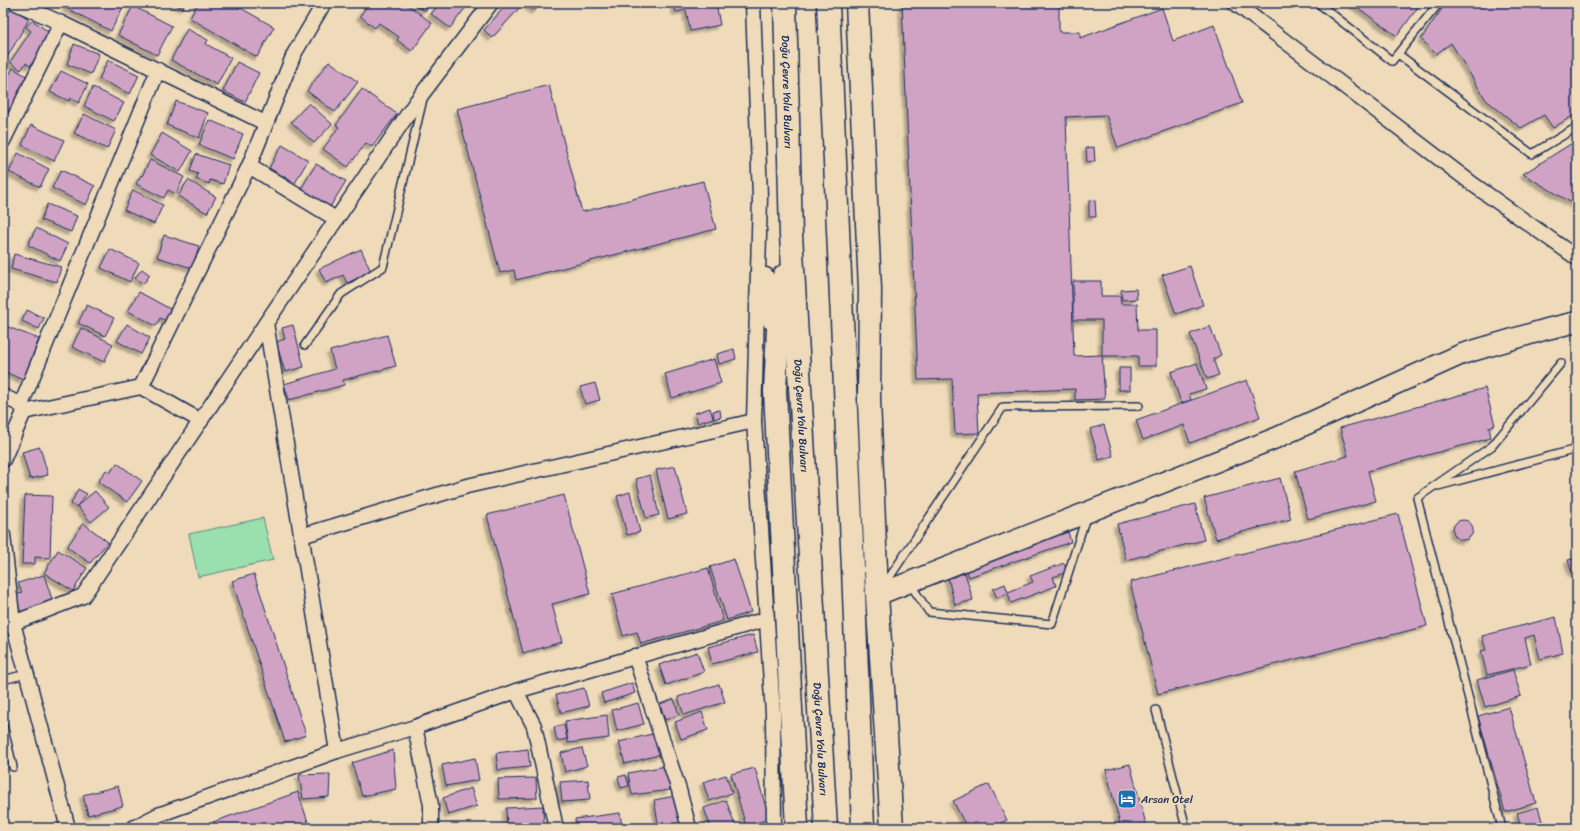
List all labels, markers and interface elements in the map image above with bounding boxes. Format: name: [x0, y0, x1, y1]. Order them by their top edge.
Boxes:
street label: Doğu Çevre Yolu Bulvarı: [776, 35, 798, 149]
street label: Doğu Çevre Yolu Bulvarı: [789, 358, 814, 473]
street label: Doğu Çevre Yolu Bulvarı: [808, 682, 834, 796]
hotel icon: Arsan Otel: [1116, 788, 1138, 810]
place label: Arsan Otel: [1140, 790, 1194, 809]

